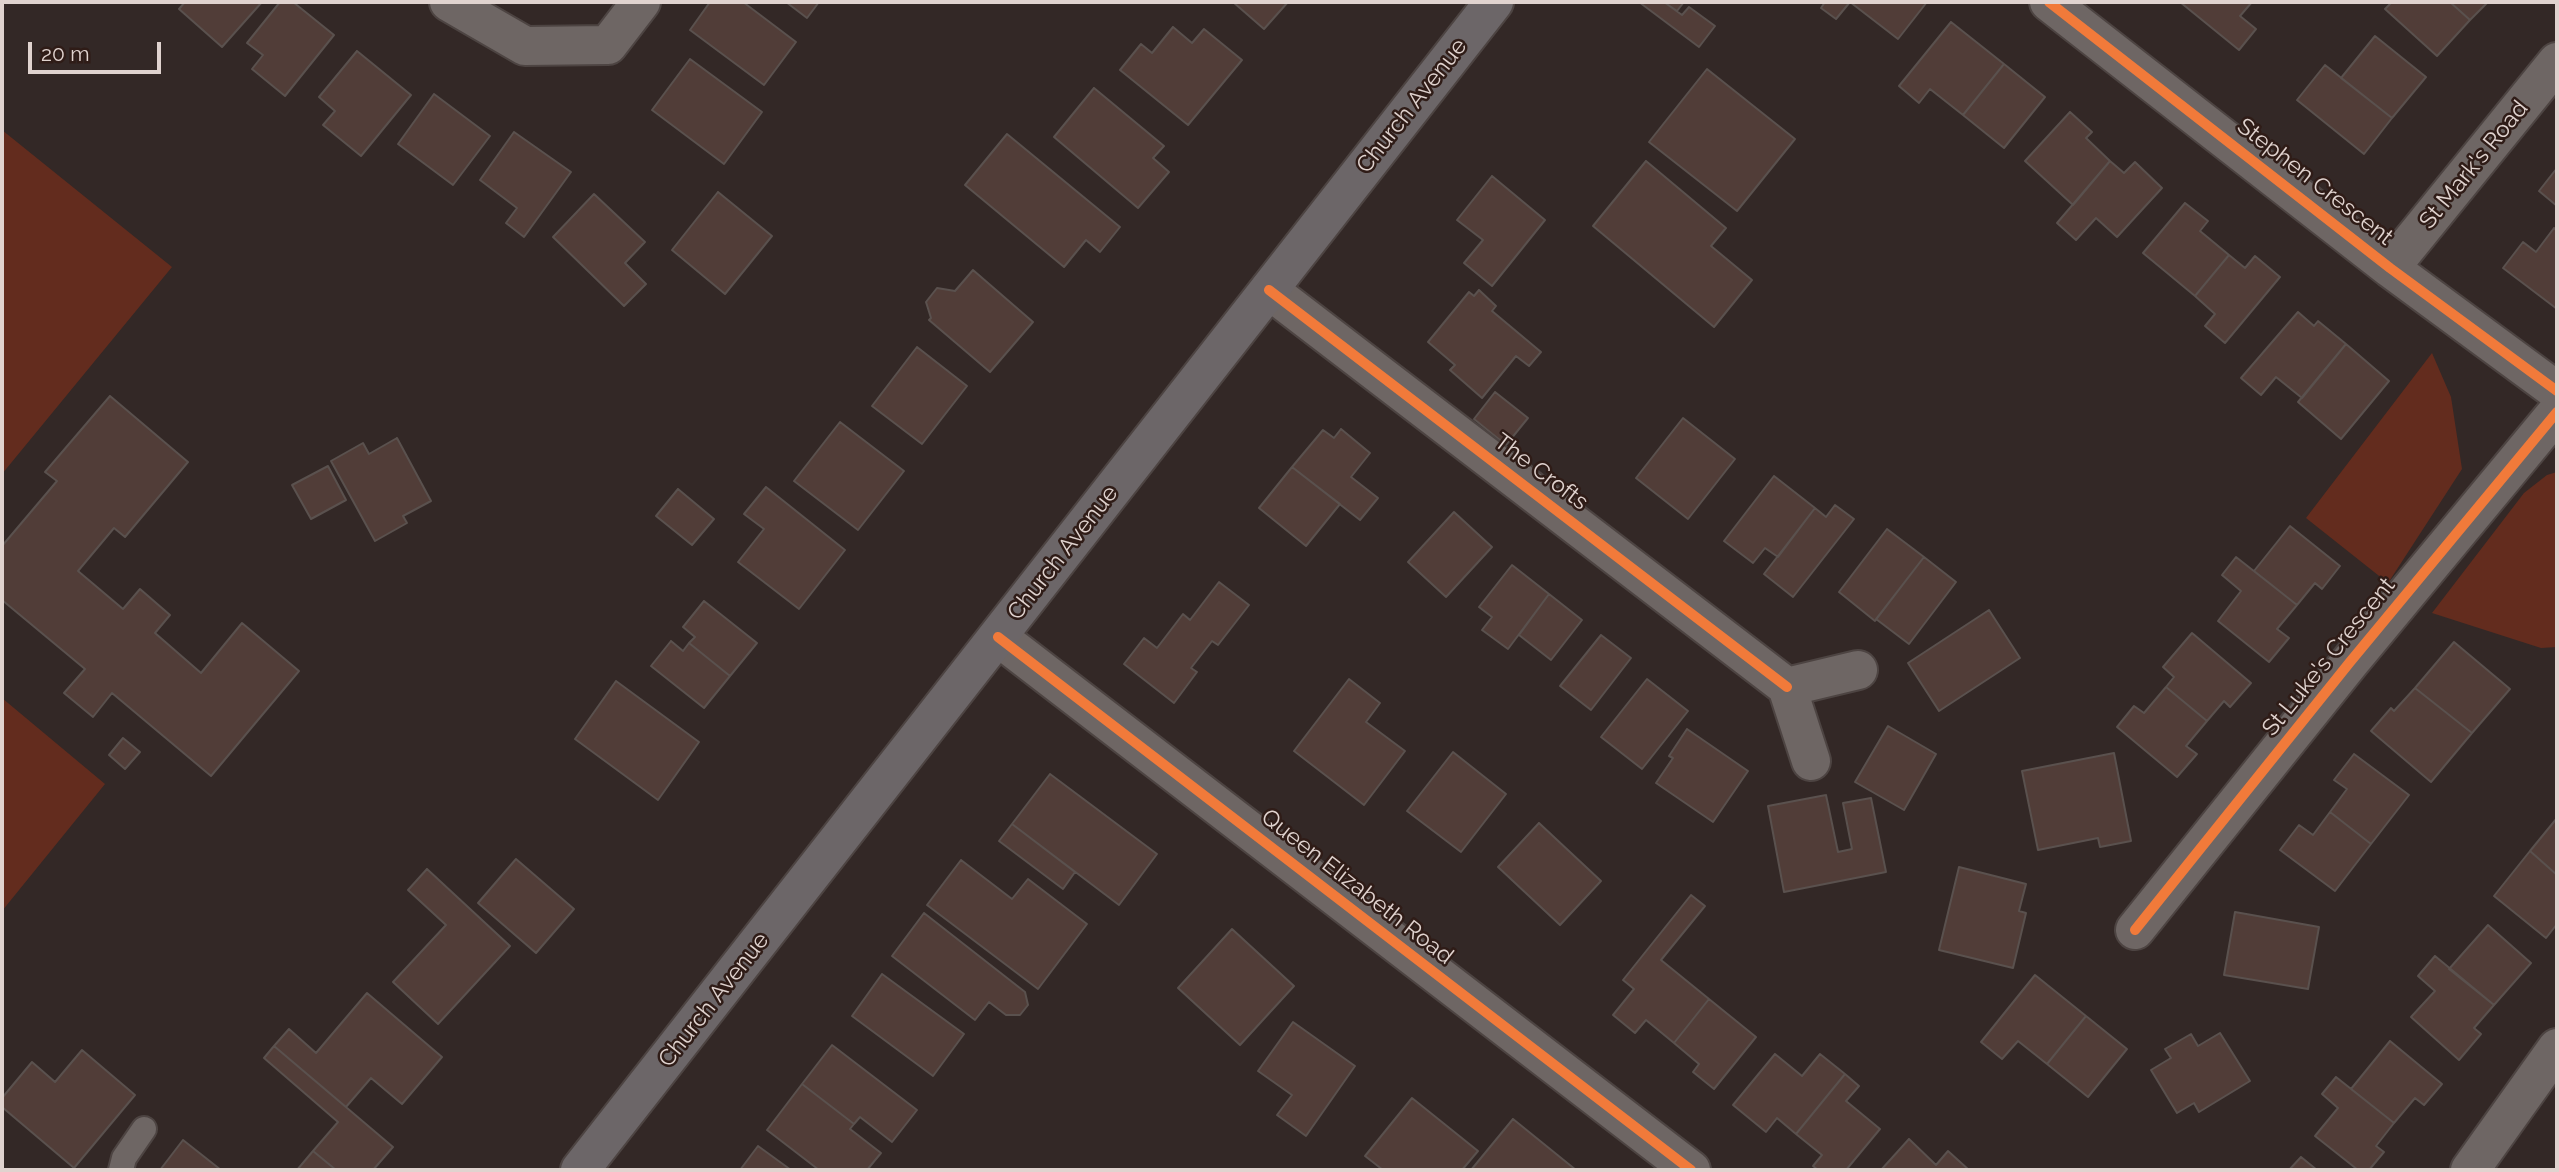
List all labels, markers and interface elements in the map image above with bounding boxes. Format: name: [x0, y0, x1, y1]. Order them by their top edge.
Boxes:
scale bar: [32, 28, 164, 72]
street label: Church Avenue: [1351, 33, 1473, 179]
text: 20 m: [41, 41, 89, 66]
street label: St Mark's Road: [2414, 95, 2534, 235]
street label: Stephen Crescent: [2232, 113, 2398, 251]
street label: The Crofts: [1489, 428, 1593, 516]
street label: Church Avenue: [1002, 480, 1124, 626]
street label: St Luke's Crescent: [2257, 572, 2401, 742]
street label: Queen Elizabeth Road: [1256, 803, 1458, 971]
street label: Church Avenue: [653, 927, 775, 1073]

